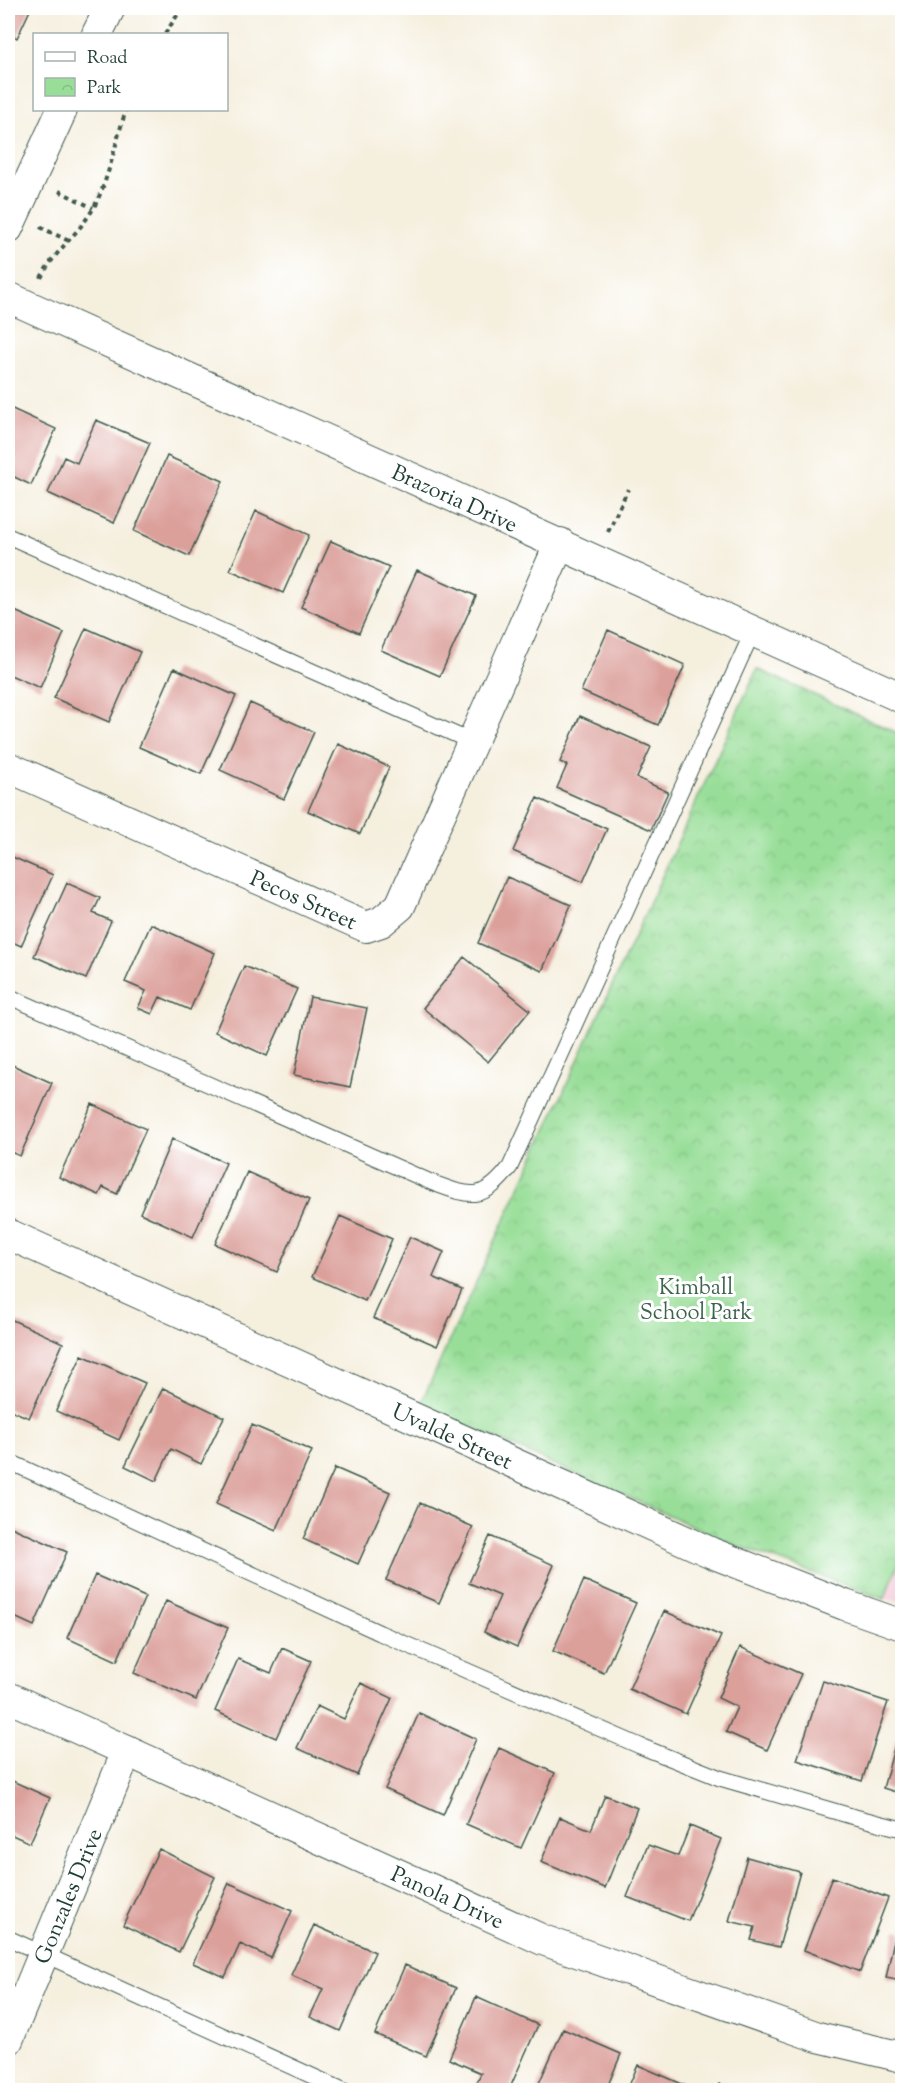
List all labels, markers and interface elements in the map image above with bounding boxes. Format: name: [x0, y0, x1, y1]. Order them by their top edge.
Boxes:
legend: [33, 33, 228, 111]
text: Road: [87, 46, 127, 72]
text: Park: [87, 76, 122, 102]
street label: Brazoria Drive: [386, 458, 522, 543]
street label: Pecos Street: [244, 864, 362, 940]
park label: Kimball School Park: [640, 1273, 752, 1330]
street label: Uvalde Street: [386, 1397, 517, 1480]
street label: Gonzales Drive: [28, 1824, 112, 1970]
street label: Panola Drive: [385, 1860, 508, 1939]

